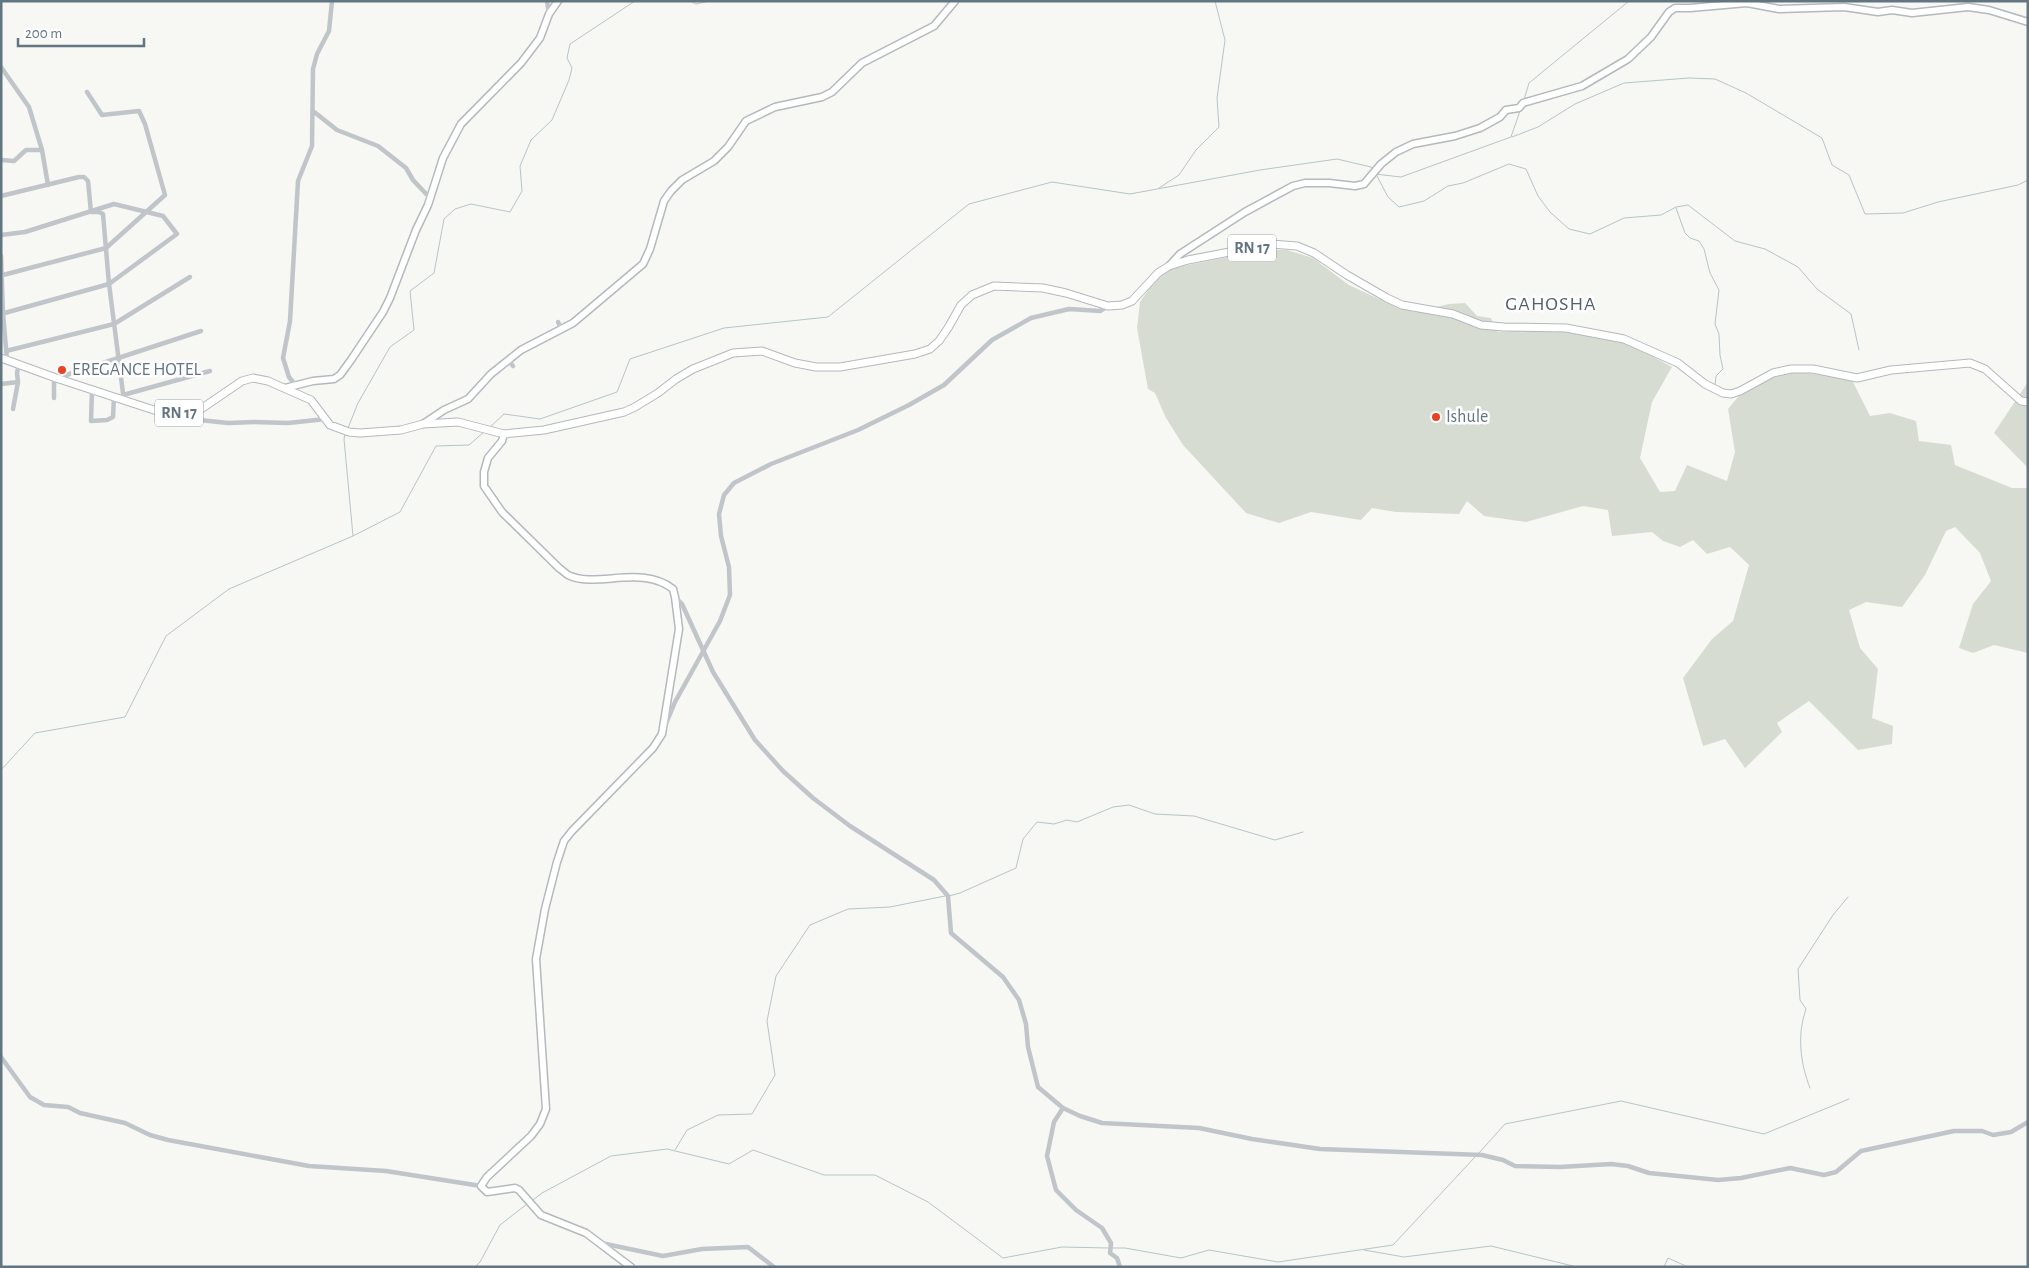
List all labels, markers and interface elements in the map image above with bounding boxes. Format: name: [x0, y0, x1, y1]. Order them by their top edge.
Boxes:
scale bar: [18, 15, 144, 47]
text: 200 m: [25, 26, 62, 41]
road number: RN 17: [1228, 234, 1276, 262]
district label: GAHOSHA: [1505, 294, 1597, 314]
place label: EREGANCE HOTEL: [72, 361, 201, 379]
marker: EREGANCE HOTEL: [56, 364, 68, 376]
road number: RN 17: [155, 399, 203, 426]
place label: Ishule: [1446, 408, 1488, 426]
marker: Ishule: [1430, 411, 1442, 423]

